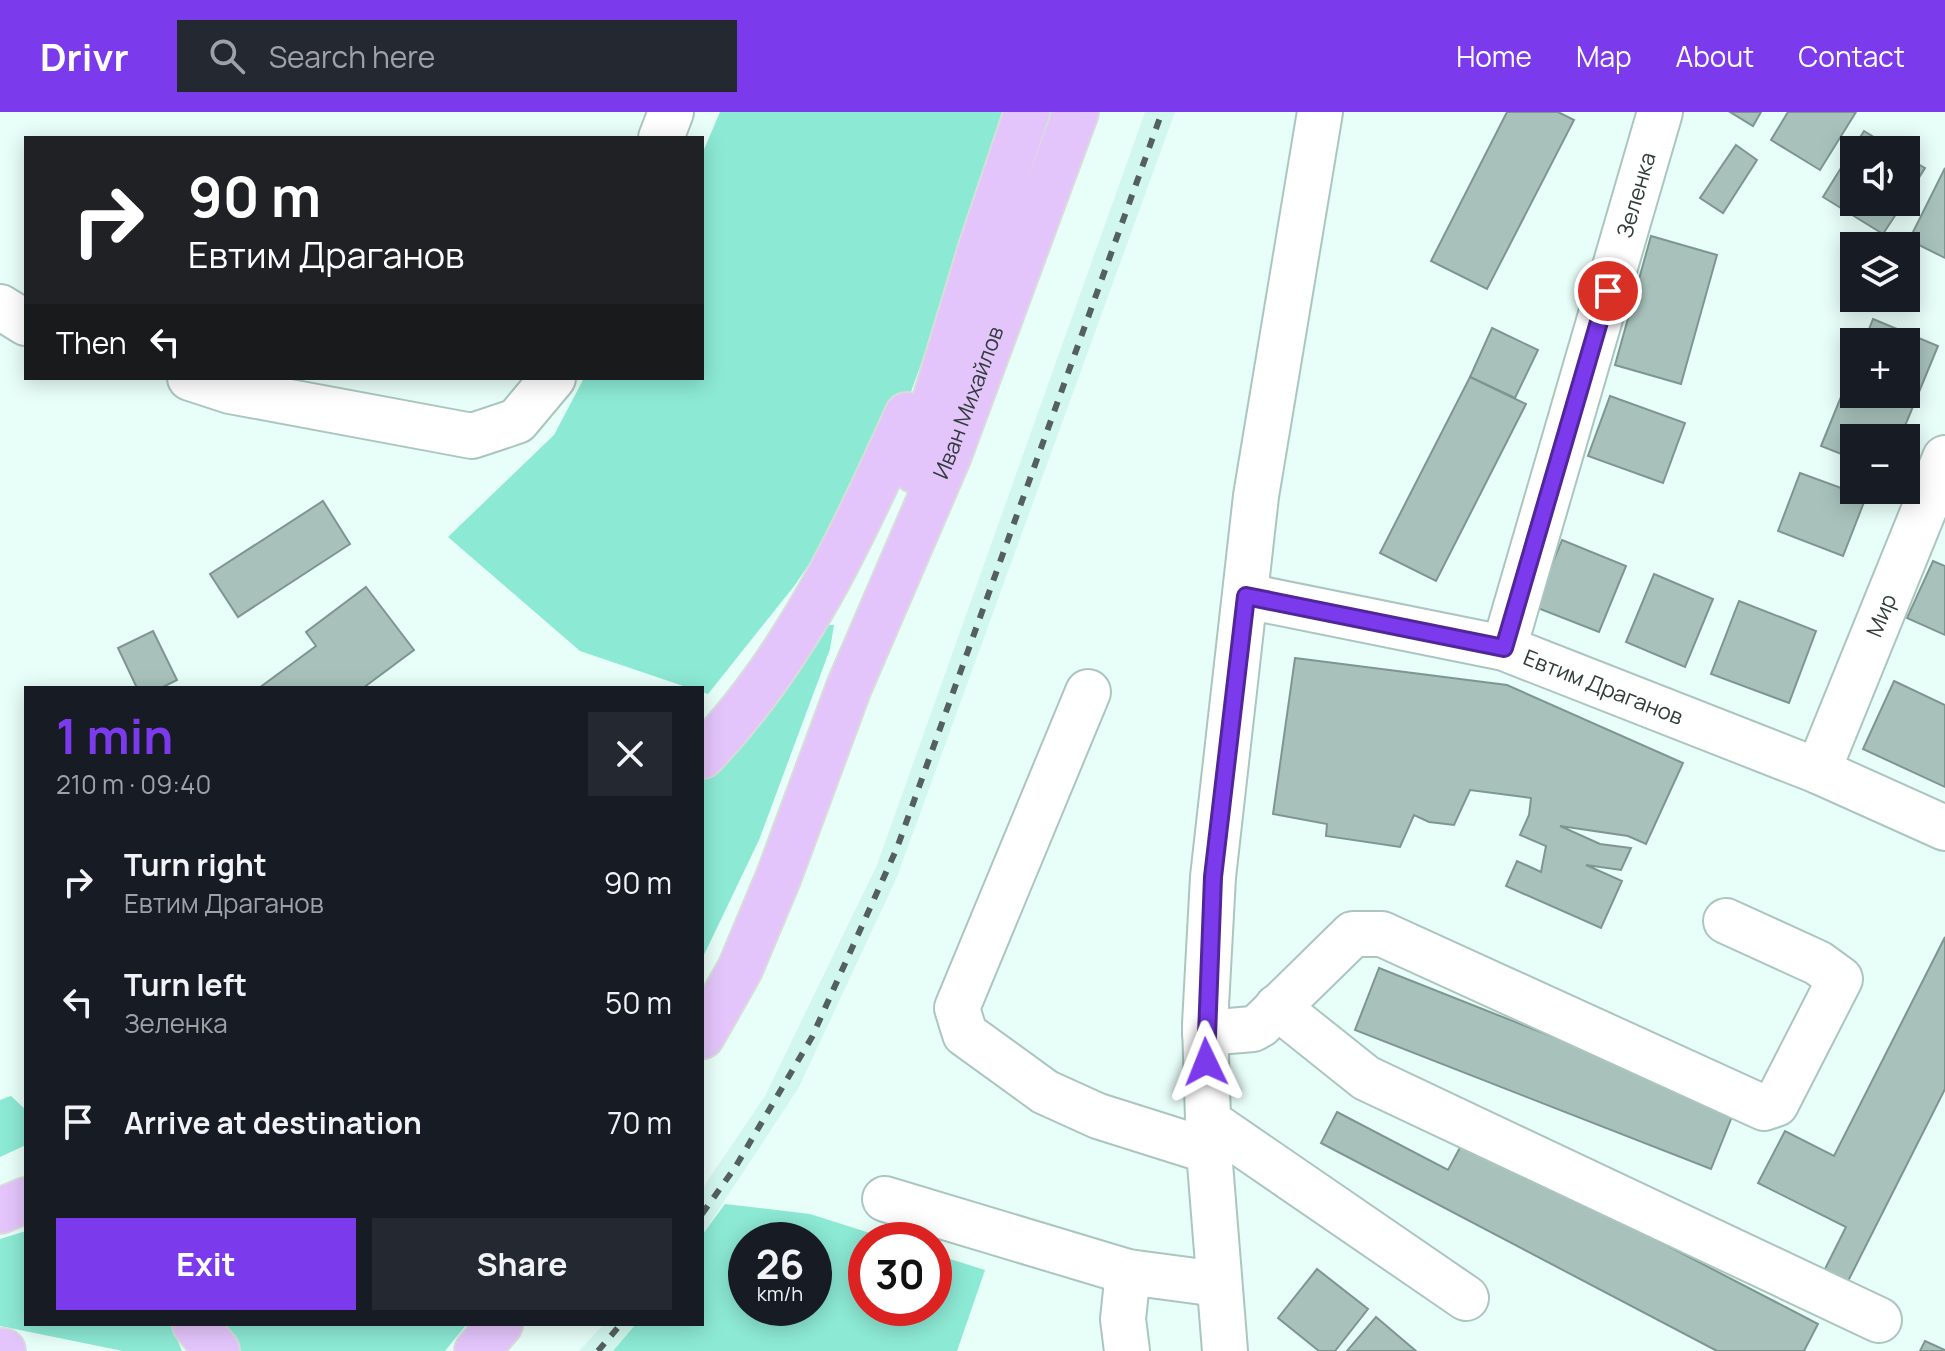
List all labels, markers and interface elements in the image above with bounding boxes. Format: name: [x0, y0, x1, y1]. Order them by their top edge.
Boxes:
search box: [177, 20, 737, 92]
text: Drivr: [40, 30, 129, 82]
icon: search: [205, 34, 249, 78]
text: Search here: [269, 36, 435, 77]
text: Home: [1456, 37, 1532, 75]
text: Map: [1576, 37, 1632, 75]
text: About: [1676, 37, 1754, 75]
text: Contact: [1798, 37, 1905, 75]
map controls: [1840, 136, 1920, 504]
button: sound: [1840, 136, 1920, 216]
street label: Зеленка: [1609, 149, 1663, 241]
text: 90 m: [188, 157, 321, 234]
icon: right: [56, 168, 160, 272]
text: Евтим Драганов: [188, 230, 464, 279]
button: layers: [1840, 232, 1920, 312]
pin: [1574, 257, 1642, 325]
icon: arrive: [1586, 269, 1630, 313]
icon: left: [143, 320, 187, 364]
text: Then: [56, 322, 127, 363]
street label: Иван Михайлов: [926, 322, 1011, 483]
button: +: [1840, 328, 1920, 408]
button: −: [1840, 424, 1920, 504]
street label: Мир: [1859, 589, 1903, 641]
street label: Евтим Драганов: [1519, 642, 1688, 732]
text: 1 min: [56, 703, 173, 768]
button: close: [588, 712, 672, 796]
text: 210 m · 09:40: [56, 766, 211, 802]
text: Turn right: [124, 844, 267, 885]
icon: right: [56, 860, 100, 904]
text: 90 m: [604, 862, 672, 903]
text: Евтим Драганов: [124, 885, 324, 921]
text: Turn left: [124, 964, 247, 1005]
icon: left: [56, 980, 100, 1024]
text: 50 m: [605, 982, 672, 1023]
text: Зеленка: [124, 1005, 228, 1041]
position arrow: [1164, 1020, 1248, 1104]
icon: arrive: [56, 1100, 100, 1144]
text: Arrive at destination: [124, 1102, 422, 1143]
text: 70 m: [607, 1102, 672, 1143]
button: Exit: [56, 1218, 356, 1310]
button: Share: [372, 1218, 672, 1310]
speed limit sign: 30: [848, 1222, 952, 1326]
text: 26: [756, 1236, 804, 1291]
text: km/h: [757, 1280, 803, 1307]

